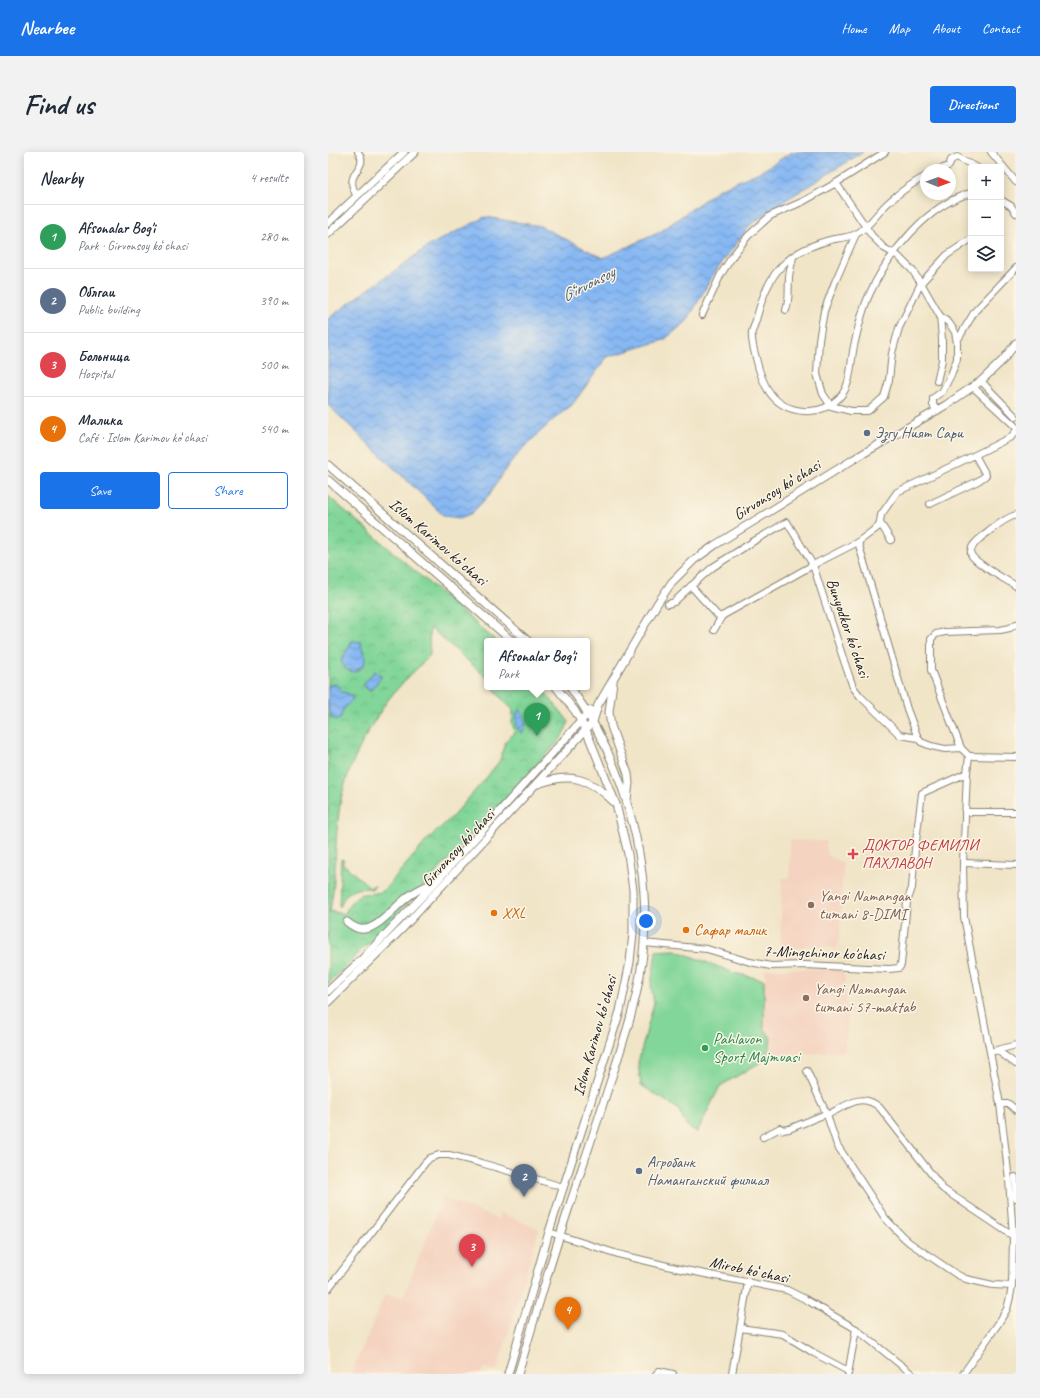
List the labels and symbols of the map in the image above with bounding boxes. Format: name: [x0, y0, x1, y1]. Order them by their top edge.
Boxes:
north arrow: [920, 164, 956, 200]
water label: G‘irvonsoy: [558, 260, 621, 306]
place label: Эзгу Ният Сари: [875, 423, 964, 443]
marker: Эзгу Ният Сари: [862, 428, 872, 438]
street label: Girvonsoy koʻchasi: [730, 454, 826, 525]
street label: Islom Karimov koʻchasi: [385, 494, 493, 591]
street label: Bunyodkor koʻchasi: [822, 576, 875, 682]
pin: 1: [524, 703, 550, 736]
street label: Girvonsoy koʻchasi: [417, 804, 500, 891]
place label: ДОКТОР ФЕМИЛИ ПАХЛАВОН: [862, 835, 981, 873]
marker: ДОКТОР ФЕМИЛИ ПАХЛАВОН: [847, 848, 859, 860]
place label: Yangi Namangan tumani 8-DIMI: [819, 886, 912, 924]
marker: Yangi Namangan tumani 8-DIMI: [806, 900, 816, 910]
place label: XXL: [502, 903, 525, 923]
marker: XXL: [489, 908, 499, 918]
your location: [636, 911, 656, 931]
place label: Сафар малик: [694, 920, 767, 940]
marker: Сафар малик: [681, 925, 691, 935]
street label: 7-Mingchinor ko'chasi: [763, 941, 887, 965]
street label: Islom Karimov koʻchasi: [568, 972, 622, 1098]
place label: Yangi Namangan tumani 57-maktab: [814, 979, 917, 1017]
marker: Yangi Namangan tumani 57-maktab: [801, 993, 811, 1003]
place label: Pahlavon Sport Majmuasi: [713, 1029, 802, 1067]
marker: Pahlavon Sport Majmuasi: [700, 1043, 710, 1053]
place label: Агробанк Наманганский филиал: [647, 1152, 770, 1190]
pin: 2: [511, 1164, 537, 1197]
marker: Агробанк Наманганский филиал: [634, 1166, 644, 1176]
pin: 3: [459, 1234, 485, 1267]
street label: Mirob koʻchasi: [708, 1252, 792, 1289]
pin: 4: [555, 1297, 581, 1330]

